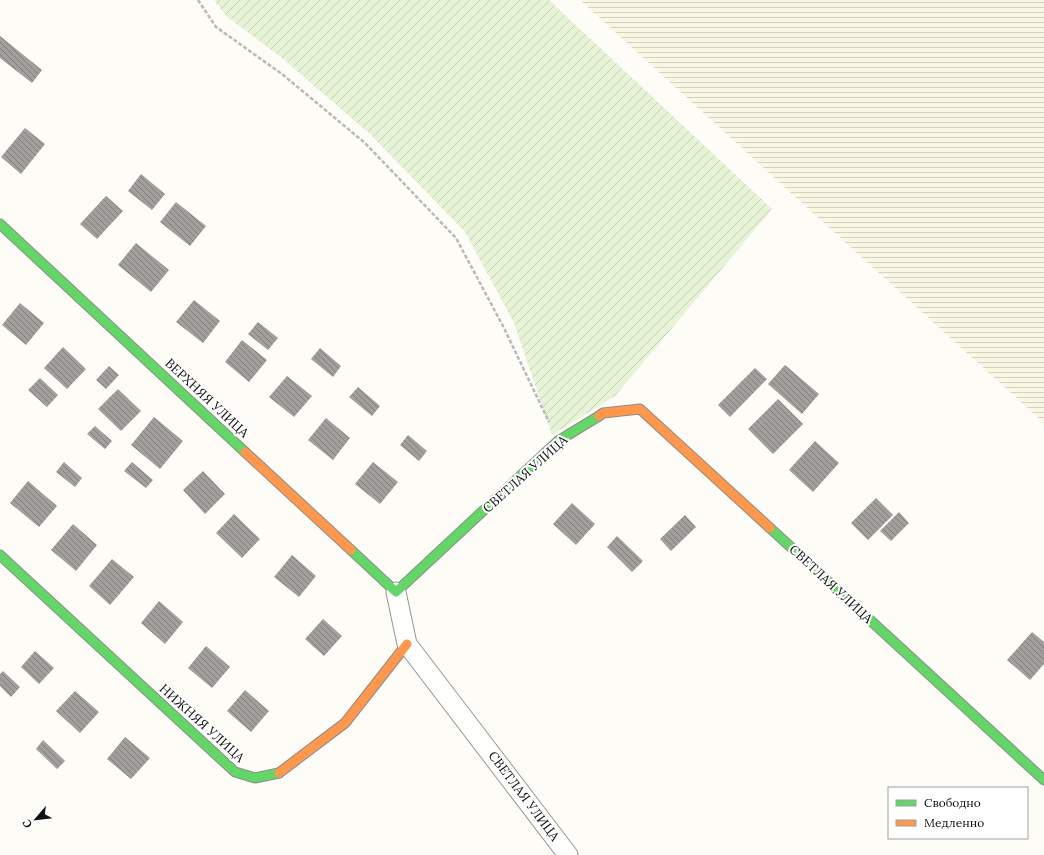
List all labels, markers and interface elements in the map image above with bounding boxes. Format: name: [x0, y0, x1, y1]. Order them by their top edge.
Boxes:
street label: ВЕРХНЯЯ УЛИЦА: [161, 355, 253, 442]
street label: СВЕТЛАЯ УЛИЦА: [479, 431, 572, 517]
street label: СВЕТЛАЯ УЛИЦА: [786, 541, 877, 628]
street label: НИЖНЯЯ УЛИЦА: [156, 680, 249, 766]
street label: СВЕТЛАЯ УЛИЦА: [485, 748, 564, 845]
legend: [888, 787, 1028, 839]
text: Свободно: [924, 795, 981, 810]
north arrow: [16, 799, 56, 839]
text: Медленно: [924, 815, 984, 830]
text: С: [19, 817, 35, 830]

